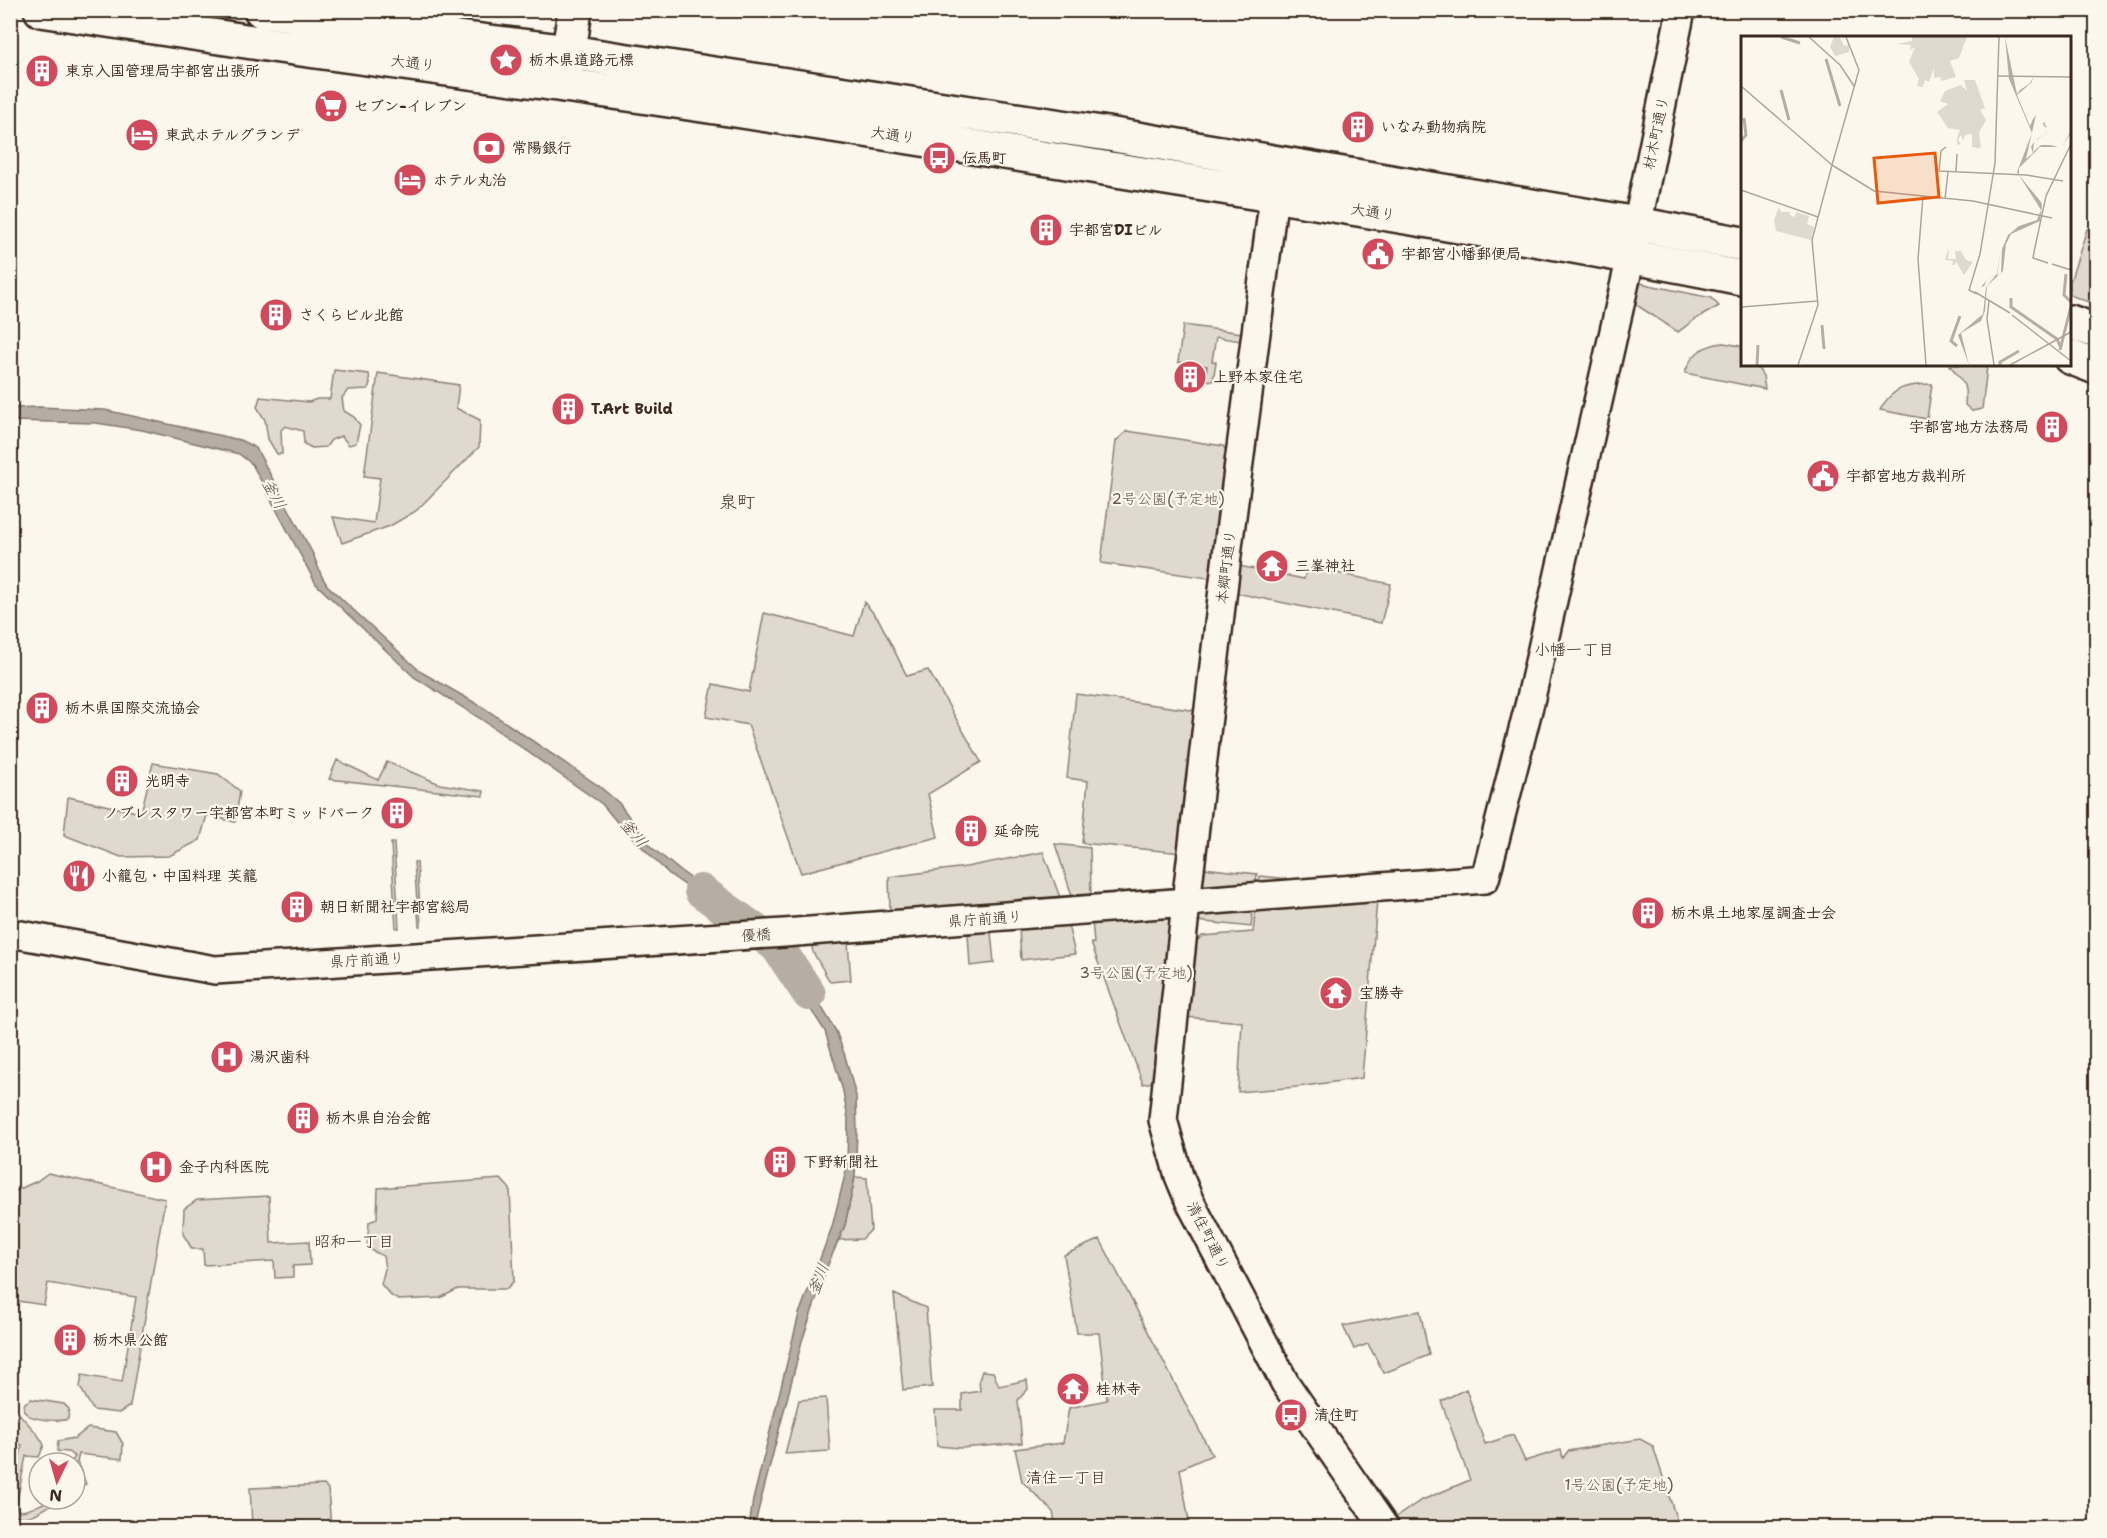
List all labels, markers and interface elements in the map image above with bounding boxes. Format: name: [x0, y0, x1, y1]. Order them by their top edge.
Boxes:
inset map: [1741, 36, 2071, 366]
place icon: 栃木県道路元標: [488, 42, 524, 78]
street label: 大通り: [389, 50, 437, 76]
place label: 栃木県道路元標: [529, 50, 634, 70]
building icon: 東京入国管理局宇都宮出張所: [24, 53, 60, 89]
place label: 東京入国管理局宇都宮出張所: [65, 61, 260, 81]
supermarket icon: セブン-イレブン: [313, 88, 349, 124]
street label: 材木町通り: [1638, 94, 1674, 172]
place label: セブン-イレブン: [354, 96, 467, 116]
building icon: いなみ動物病院: [1340, 109, 1376, 145]
hotel icon: 東武ホテルグランデ: [124, 117, 160, 153]
place label: いなみ動物病院: [1381, 117, 1486, 137]
street label: 大通り: [869, 122, 917, 148]
place label: 東武ホテルグランデ: [165, 125, 300, 145]
bank icon: 常陽銀行: [471, 130, 507, 166]
place label: 常陽銀行: [512, 138, 572, 158]
bus stop icon: 伝馬町: [921, 140, 957, 176]
place label: 伝馬町: [962, 148, 1007, 168]
hotel icon: ホテル丸治: [392, 162, 428, 198]
place label: ホテル丸治: [433, 170, 507, 190]
street label: 大通り: [1349, 199, 1397, 225]
building icon: 宇都宮DIビル: [1028, 212, 1064, 248]
place label: 宇都宮DIビル: [1069, 220, 1162, 240]
public building icon: 宇都宮小幡郵便局: [1360, 236, 1396, 272]
place label: 宇都宮小幡郵便局: [1401, 244, 1521, 264]
building icon: さくらビル北館: [258, 297, 294, 333]
place label: さくらビル北館: [299, 305, 404, 325]
building icon: 上野本家住宅: [1172, 359, 1208, 395]
place label: 上野本家住宅: [1213, 367, 1303, 387]
building icon: T.Art Build: [550, 391, 586, 427]
place label: T.Art Build: [591, 399, 673, 419]
building icon: 宇都宮地方法務局: [2034, 409, 2070, 445]
place label: 宇都宮地方法務局: [1909, 417, 2029, 437]
public building icon: 宇都宮地方裁判所: [1805, 458, 1841, 494]
place label: 宇都宮地方裁判所: [1846, 466, 1966, 486]
water label: 釜川: [257, 475, 291, 513]
park label: 2号公園(予定地): [1111, 489, 1225, 509]
district label: 泉町: [719, 490, 755, 514]
street label: 本郷町通り: [1212, 529, 1240, 605]
temple icon: 三峯神社: [1254, 548, 1290, 584]
place label: 三峯神社: [1295, 556, 1355, 576]
district label: 小幡一丁目: [1534, 639, 1614, 660]
building icon: 栃木県国際交流協会: [24, 690, 60, 726]
place label: 栃木県国際交流協会: [65, 698, 200, 718]
building icon: 光明寺: [104, 763, 140, 799]
place label: 光明寺: [145, 771, 190, 791]
building icon: ノブレスタワー宇都宮本町ミッドパーク: [379, 795, 415, 831]
place label: ノブレスタワー宇都宮本町ミッドパーク: [104, 803, 374, 823]
building icon: 延命院: [953, 813, 989, 849]
water label: 釜川: [616, 814, 652, 852]
place label: 延命院: [994, 821, 1039, 841]
restaurant icon: 小籠包・中国料理 芙籠: [61, 858, 97, 894]
place label: 小籠包・中国料理 芙籠: [102, 866, 257, 886]
building icon: 朝日新聞社宇都宮総局: [279, 889, 315, 925]
building icon: 栃木県土地家屋調査士会: [1630, 895, 1666, 931]
place label: 朝日新聞社宇都宮総局: [320, 897, 470, 917]
place label: 栃木県土地家屋調査士会: [1671, 903, 1836, 923]
street label: 県庁前通り: [947, 906, 1023, 932]
street label: 優橋: [740, 924, 772, 946]
street label: 県庁前通り: [329, 948, 405, 972]
park label: 3号公園(予定地): [1079, 963, 1193, 983]
temple icon: 宝勝寺: [1318, 975, 1354, 1011]
place label: 宝勝寺: [1359, 983, 1404, 1003]
hospital icon: 湯沢歯科: [209, 1039, 245, 1075]
place label: 湯沢歯科: [250, 1047, 310, 1067]
building icon: 栃木県自治会館: [285, 1100, 321, 1136]
place label: 栃木県自治会館: [326, 1108, 431, 1128]
building icon: 下野新聞社: [762, 1144, 798, 1180]
hospital icon: 金子内科医院: [138, 1149, 174, 1185]
place label: 下野新聞社: [803, 1152, 878, 1172]
place label: 金子内科医院: [179, 1157, 269, 1177]
street label: 清住町通り: [1182, 1198, 1234, 1274]
district label: 昭和一丁目: [314, 1231, 394, 1252]
water label: 釜川: [802, 1260, 834, 1298]
building icon: 栃木県公館: [52, 1322, 88, 1358]
place label: 栃木県公館: [93, 1330, 168, 1350]
temple icon: 桂林寺: [1055, 1371, 1091, 1407]
place label: 桂林寺: [1096, 1379, 1141, 1399]
bus stop icon: 清住町: [1273, 1397, 1309, 1433]
place label: 清住町: [1314, 1405, 1359, 1425]
north arrow: [27, 1451, 87, 1511]
district label: 清住一丁目: [1026, 1467, 1106, 1488]
park label: 1号公園(予定地): [1565, 1475, 1673, 1495]
text: N: [49, 1484, 63, 1506]

